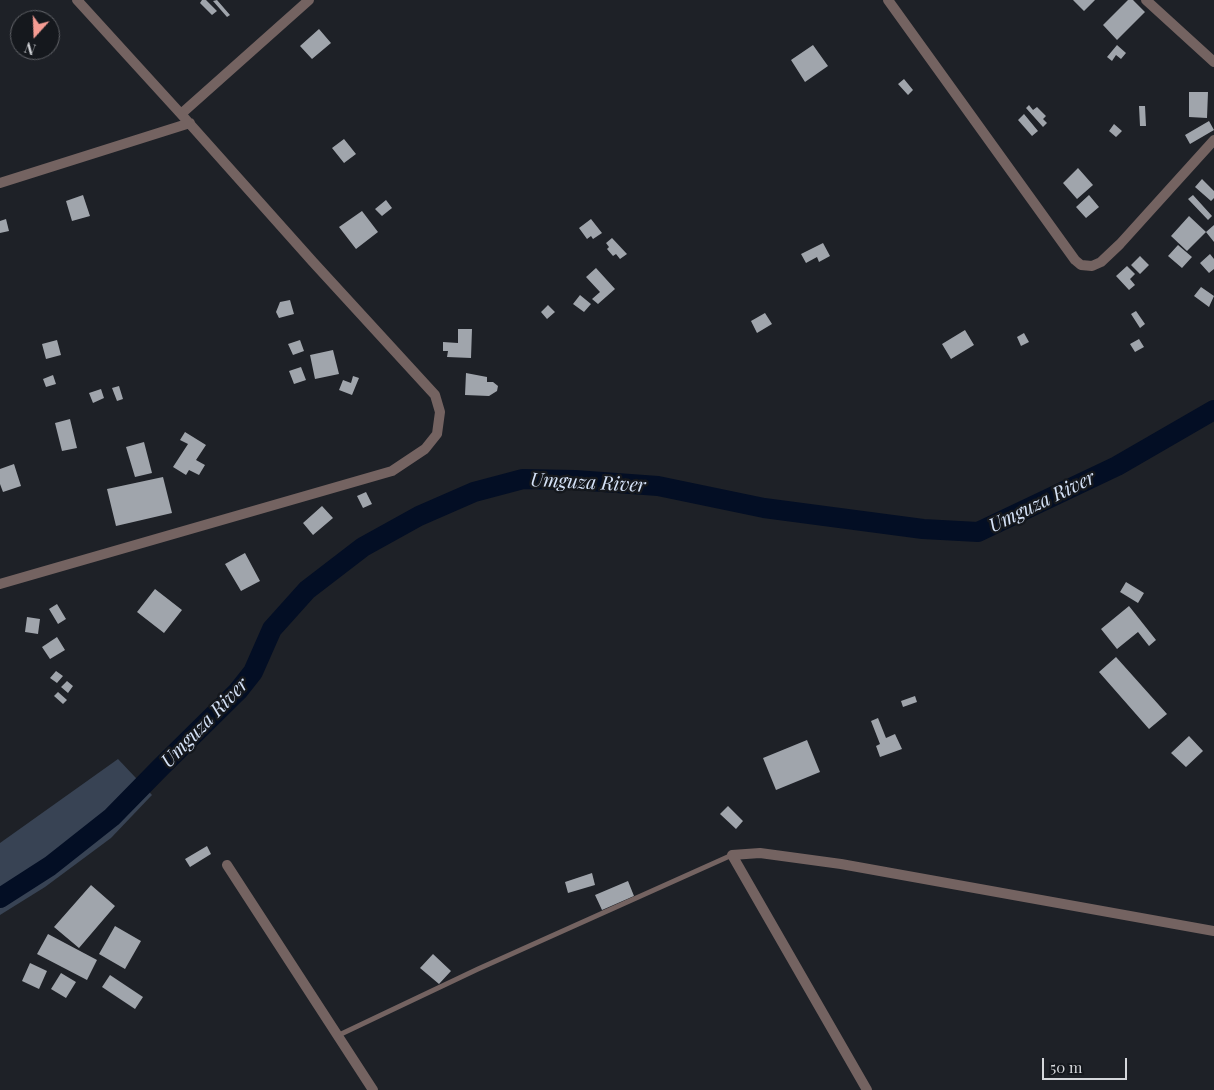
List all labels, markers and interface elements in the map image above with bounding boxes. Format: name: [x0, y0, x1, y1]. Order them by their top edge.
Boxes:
north arrow: [10, 10, 60, 60]
text: N: [22, 38, 38, 59]
water label: Umguza River: [985, 466, 1099, 538]
water label: Umguza River: [530, 469, 646, 497]
water label: Umguza River: [157, 674, 253, 772]
scale bar: [1044, 1048, 1129, 1080]
text: 50 m: [1050, 1057, 1082, 1077]

